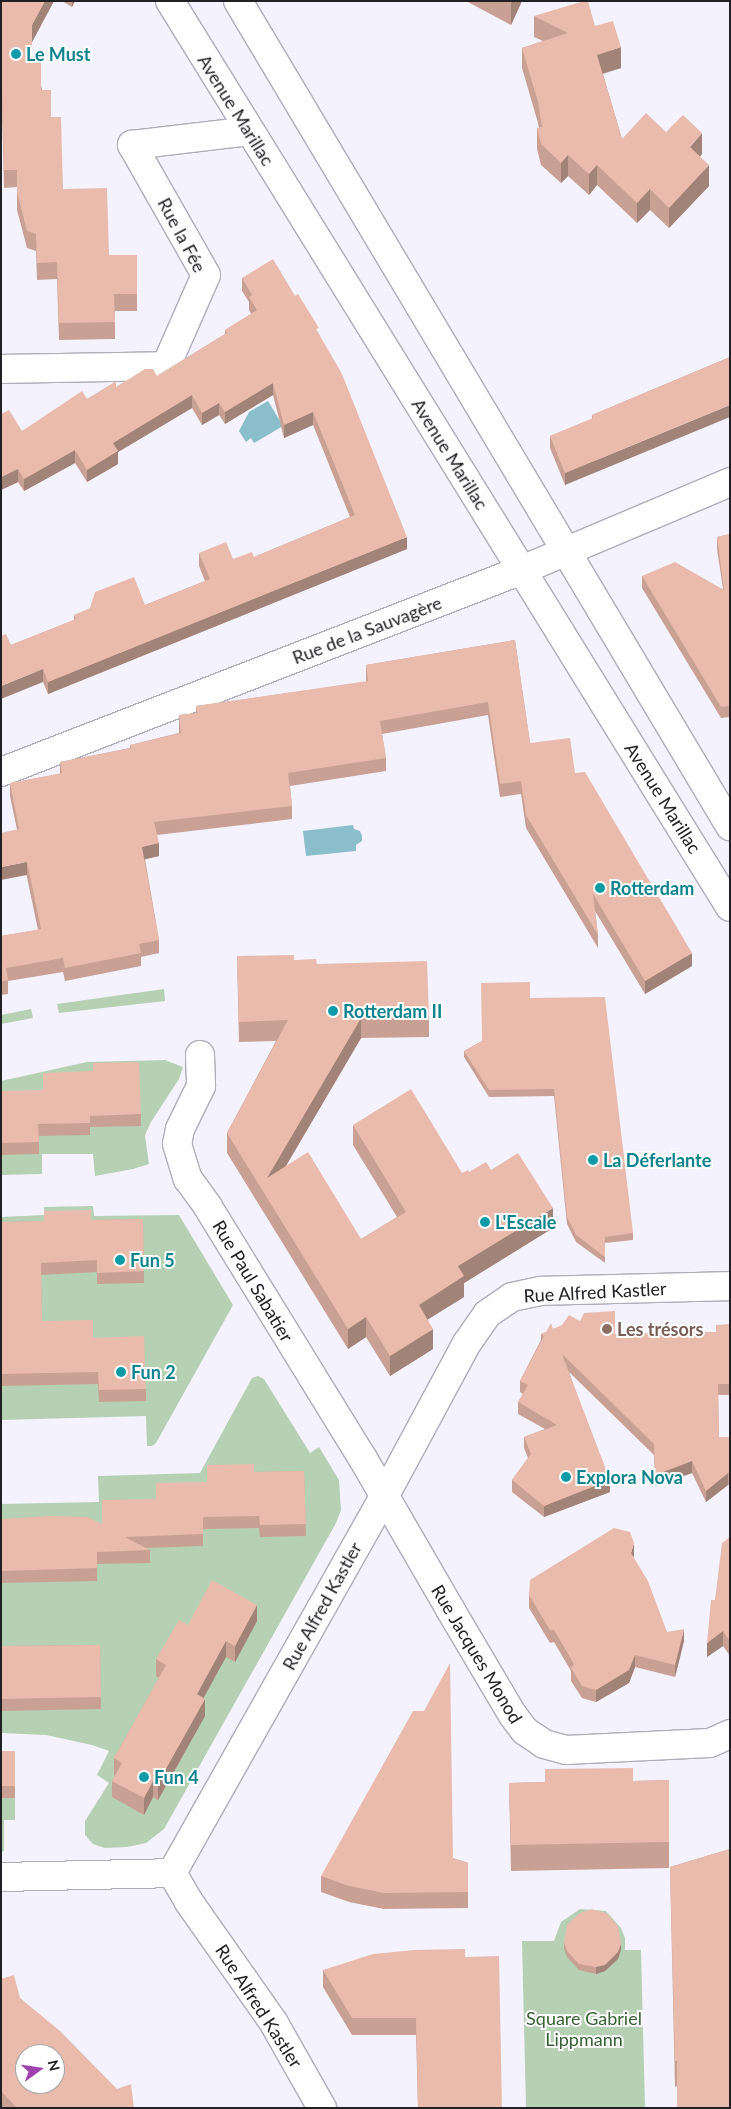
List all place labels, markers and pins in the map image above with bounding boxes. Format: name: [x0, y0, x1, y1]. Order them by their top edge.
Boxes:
place label: Le Must: [26, 43, 90, 65]
marker: Le Must: [10, 48, 22, 60]
place label: Rotterdam: [610, 877, 694, 899]
marker: Rotterdam: [594, 882, 606, 894]
place label: Rotterdam II: [343, 1000, 442, 1022]
marker: Rotterdam II: [327, 1005, 339, 1017]
place label: La Déferlante: [603, 1149, 711, 1171]
marker: La Déferlante: [587, 1154, 599, 1166]
place label: L'Escale: [495, 1211, 556, 1233]
marker: L'Escale: [479, 1216, 491, 1228]
place label: Fun 5: [130, 1249, 175, 1271]
marker: Fun 5: [114, 1254, 126, 1266]
place label: Les trésors: [617, 1318, 703, 1340]
marker: Les trésors: [601, 1323, 613, 1335]
place label: Fun 2: [131, 1361, 176, 1383]
marker: Fun 2: [115, 1366, 127, 1378]
place label: Explora Nova: [576, 1466, 683, 1488]
marker: Explora Nova: [560, 1471, 572, 1483]
place label: Fun 4: [154, 1766, 199, 1788]
marker: Fun 4: [138, 1771, 150, 1783]

